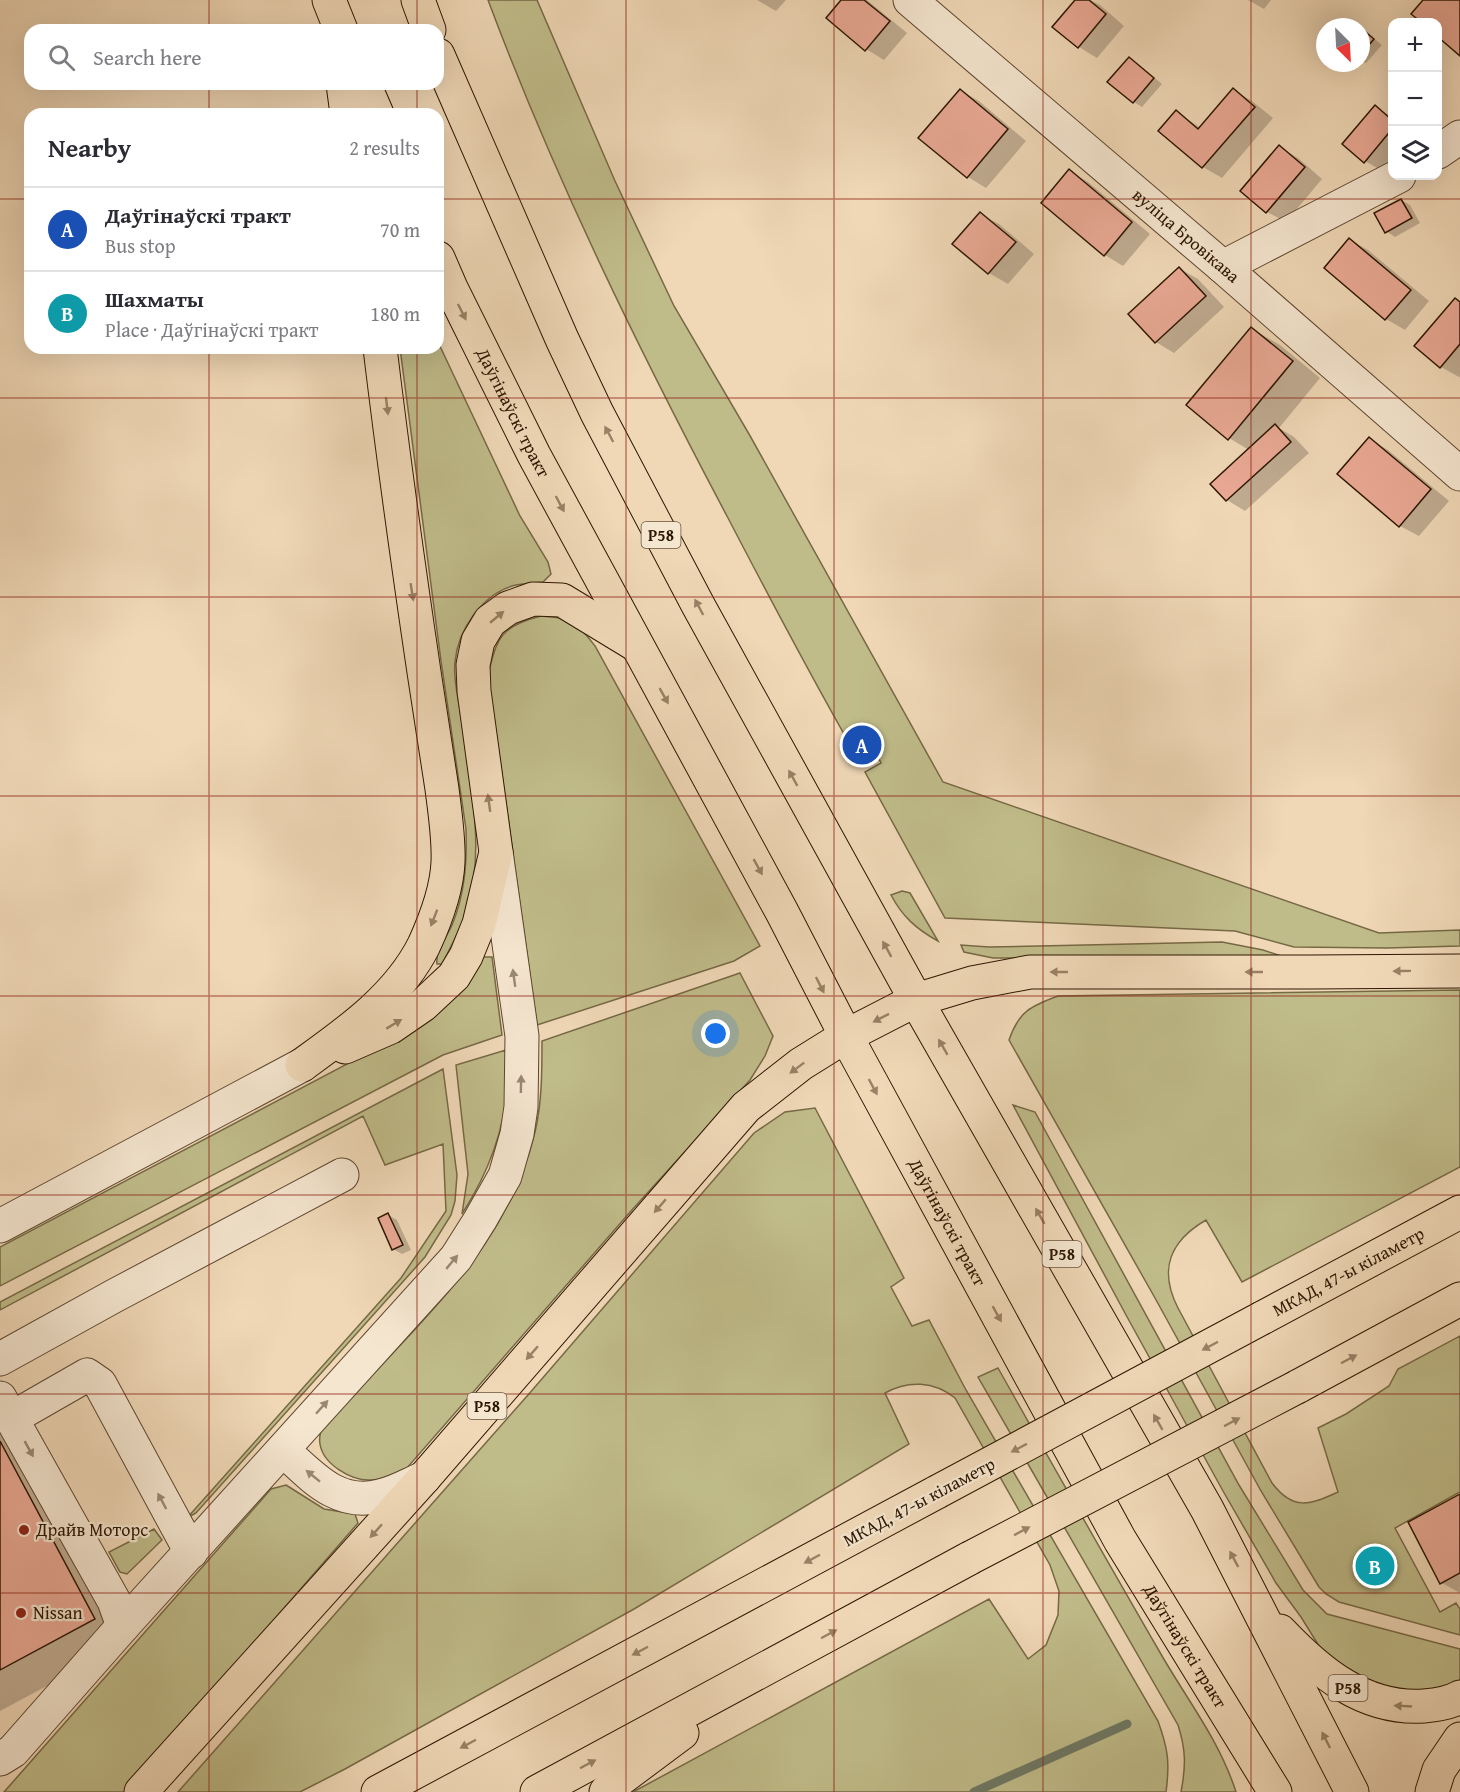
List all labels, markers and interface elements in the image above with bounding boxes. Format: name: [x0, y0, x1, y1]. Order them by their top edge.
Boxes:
north arrow: [1316, 18, 1370, 72]
map controls: [1388, 18, 1442, 180]
button: +: [1388, 18, 1442, 72]
search box: [24, 24, 444, 90]
icon: search: [45, 41, 78, 74]
text: Search here: [93, 41, 202, 73]
button: −: [1388, 72, 1442, 126]
button: layers: [1388, 126, 1442, 180]
text: Nearby: [48, 128, 131, 167]
text: 2 results: [349, 133, 420, 162]
street label: вуліца Бровікава: [1127, 181, 1247, 289]
text: Даўгінаўскі тракт: [105, 199, 291, 231]
text: A: [61, 215, 74, 244]
text: 70 m: [380, 215, 420, 244]
text: Bus stop: [105, 231, 176, 260]
text: Шахматы: [105, 283, 204, 315]
text: B: [61, 299, 74, 328]
text: 180 m: [370, 299, 420, 328]
one-way arrow: [458, 303, 467, 320]
text: Place · Даўгінаўскі тракт: [105, 315, 319, 344]
street label: Даўгінаўскі тракт: [469, 342, 558, 482]
one-way arrow: [382, 397, 392, 416]
one-way arrow: [604, 426, 614, 443]
one-way arrow: [555, 496, 565, 513]
road number: Р58: [642, 522, 680, 548]
one-way arrow: [408, 583, 417, 602]
one-way arrow: [694, 598, 704, 615]
one-way arrow: [489, 610, 505, 623]
one-way arrow: [659, 688, 669, 705]
pin: A: [842, 722, 882, 768]
one-way arrow: [788, 769, 798, 786]
one-way arrow: [485, 794, 494, 813]
one-way arrow: [753, 859, 763, 876]
one-way arrow: [428, 909, 438, 927]
one-way arrow: [882, 940, 892, 957]
one-way arrow: [1392, 966, 1411, 976]
one-way arrow: [1049, 967, 1068, 977]
one-way arrow: [1244, 967, 1263, 977]
one-way arrow: [510, 969, 519, 988]
one-way arrow: [815, 977, 825, 994]
one-way arrow: [872, 1013, 889, 1023]
one-way arrow: [386, 1019, 402, 1030]
your location: [701, 1019, 730, 1048]
one-way arrow: [938, 1038, 948, 1055]
one-way arrow: [789, 1061, 804, 1073]
one-way arrow: [517, 1074, 526, 1093]
one-way arrow: [868, 1079, 878, 1096]
street label: Даўгінаўскі тракт: [902, 1152, 994, 1291]
one-way arrow: [654, 1198, 667, 1213]
one-way arrow: [1035, 1207, 1045, 1224]
street label: МКАД, 47-ы кіламетр: [1267, 1219, 1429, 1323]
road number: Р58: [1042, 1241, 1082, 1267]
one-way arrow: [445, 1254, 457, 1269]
one-way arrow: [992, 1305, 1002, 1322]
one-way arrow: [1201, 1341, 1218, 1351]
one-way arrow: [526, 1345, 539, 1360]
one-way arrow: [1341, 1354, 1358, 1364]
road number: Р58: [468, 1393, 506, 1419]
one-way arrow: [315, 1400, 328, 1415]
one-way arrow: [1152, 1414, 1163, 1430]
one-way arrow: [1223, 1417, 1240, 1426]
one-way arrow: [24, 1440, 34, 1457]
one-way arrow: [1011, 1443, 1028, 1453]
street label: МКАД, 47-ы кіламетр: [838, 1450, 1000, 1553]
one-way arrow: [305, 1470, 321, 1483]
one-way arrow: [157, 1492, 167, 1509]
place label: Драйв Моторс: [35, 1516, 148, 1543]
marker: Драйв Моторс: [17, 1523, 31, 1537]
one-way arrow: [370, 1523, 383, 1538]
one-way arrow: [1013, 1526, 1030, 1536]
pin: B: [1356, 1544, 1394, 1588]
one-way arrow: [1229, 1551, 1239, 1568]
one-way arrow: [803, 1554, 820, 1564]
street label: Даўгінаўскі тракт: [1136, 1577, 1234, 1713]
place label: Nissan: [33, 1599, 83, 1626]
marker: Nissan: [14, 1606, 28, 1620]
one-way arrow: [821, 1629, 838, 1639]
one-way arrow: [631, 1646, 648, 1656]
road number: Р58: [1328, 1675, 1368, 1701]
one-way arrow: [1393, 1702, 1412, 1711]
one-way arrow: [1321, 1731, 1331, 1748]
one-way arrow: [459, 1739, 476, 1749]
one-way arrow: [580, 1759, 597, 1769]

